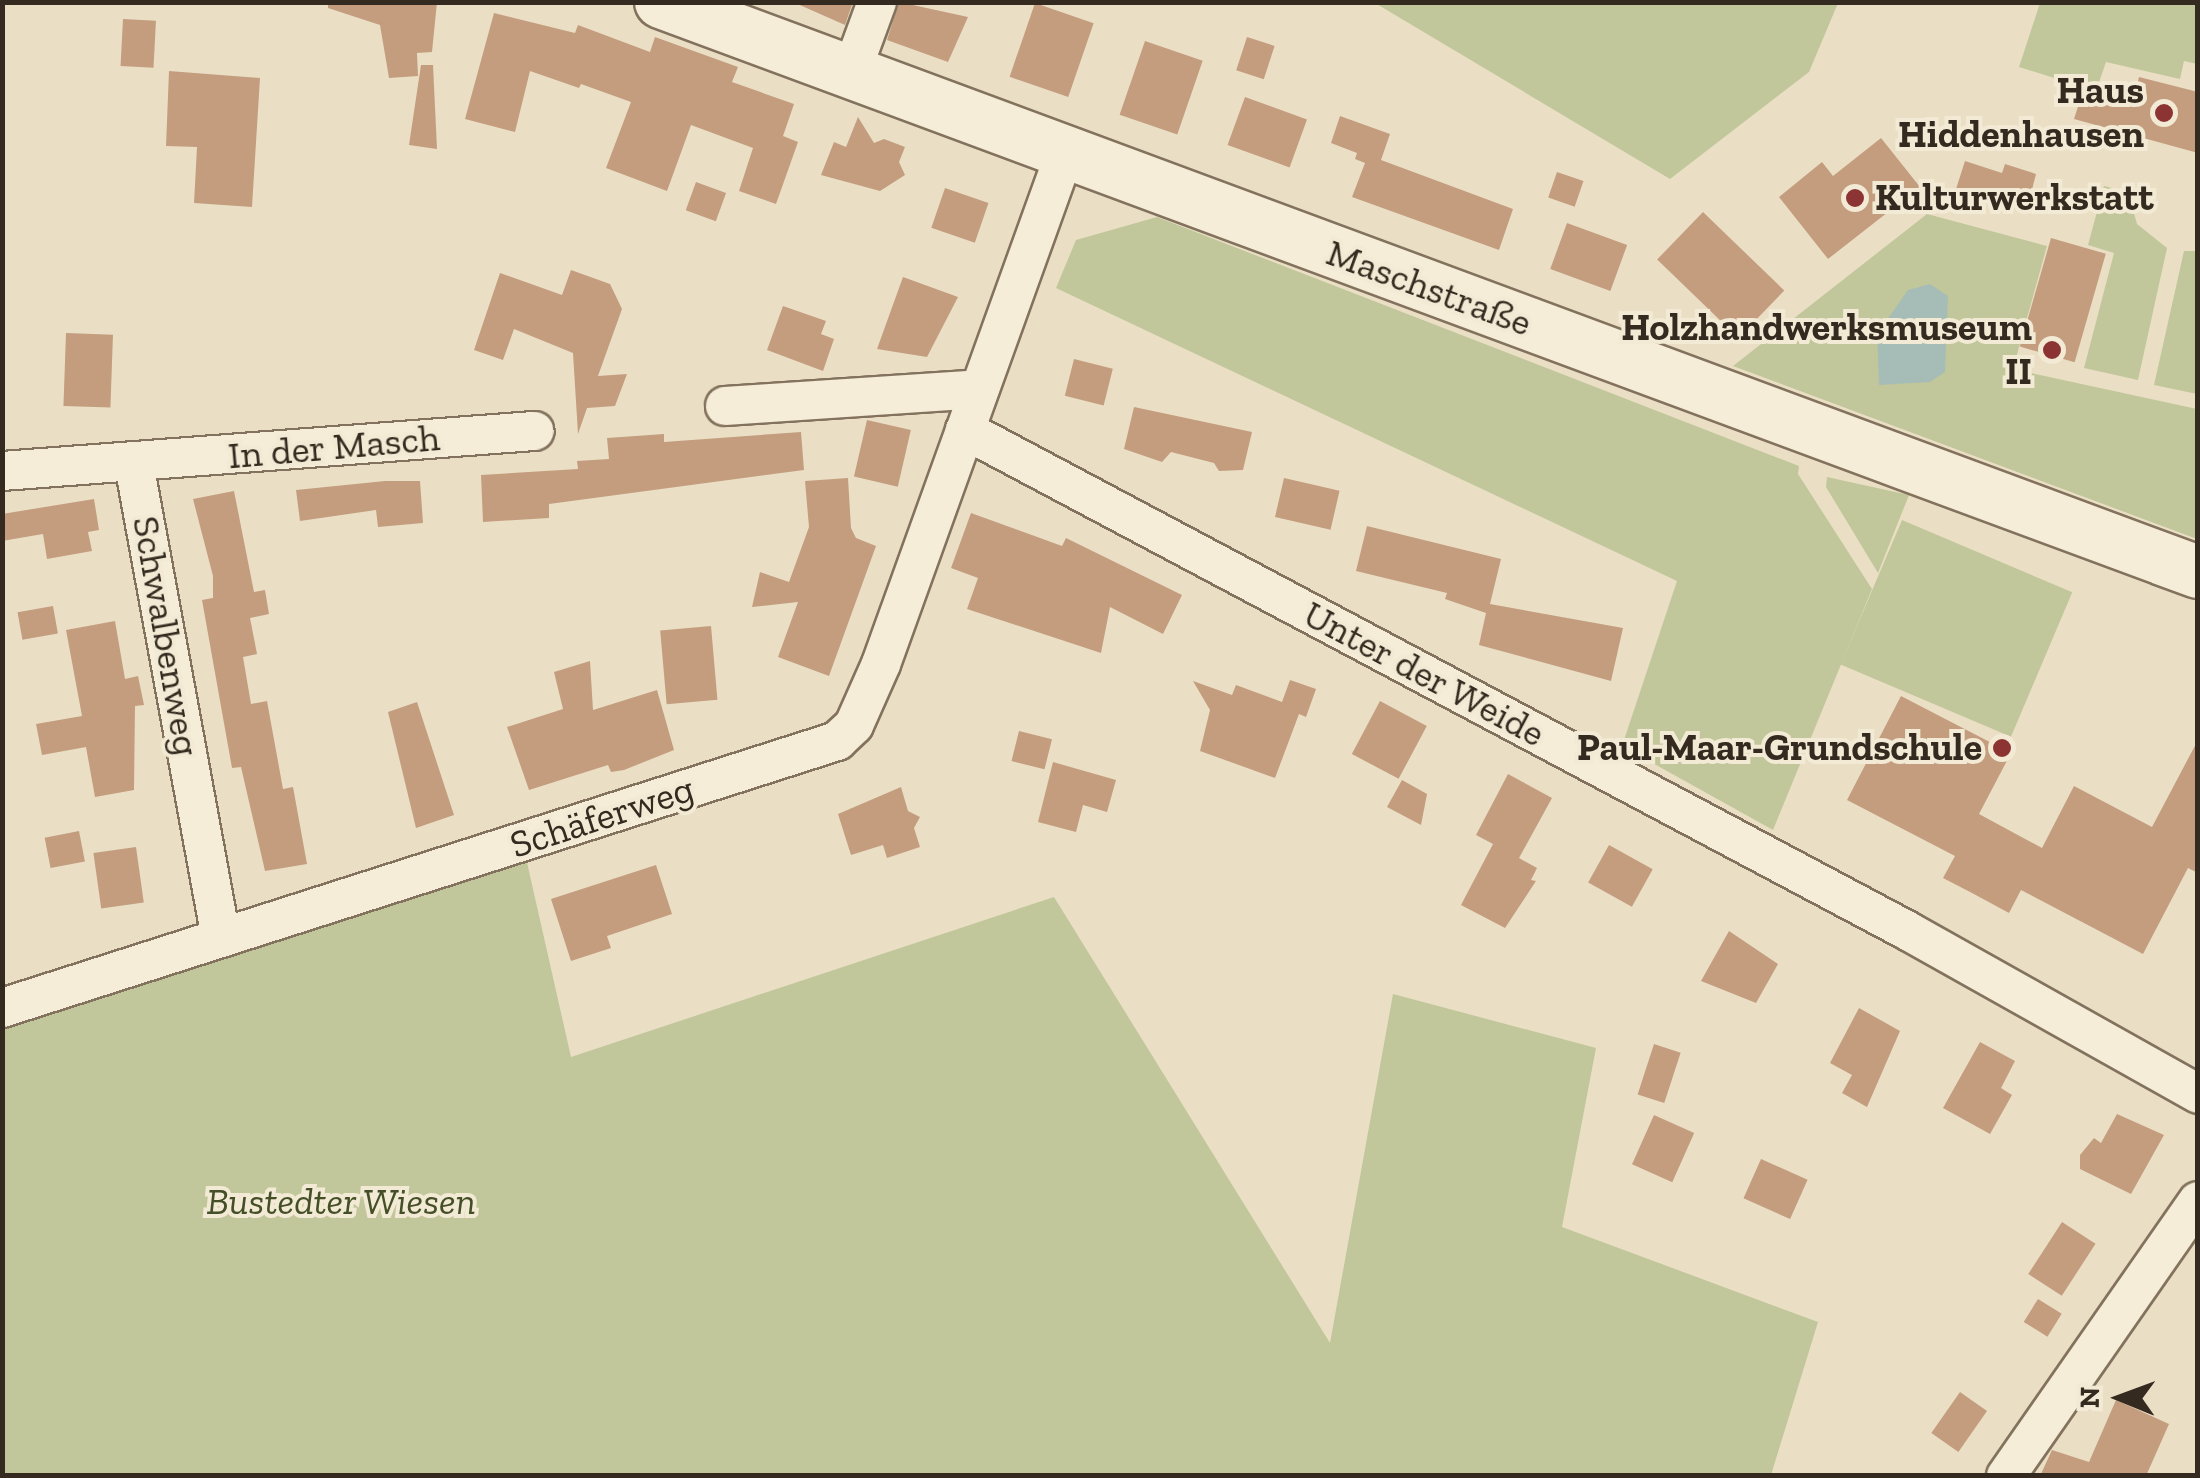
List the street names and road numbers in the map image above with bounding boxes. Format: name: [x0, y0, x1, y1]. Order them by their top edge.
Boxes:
street label: Maschstraße: [1320, 230, 1538, 346]
street label: In der Masch: [226, 415, 442, 479]
street label: Schwalbenweg: [122, 513, 210, 759]
street label: Unter der Weide: [1295, 591, 1553, 757]
street label: Schäferweg: [504, 766, 700, 868]

